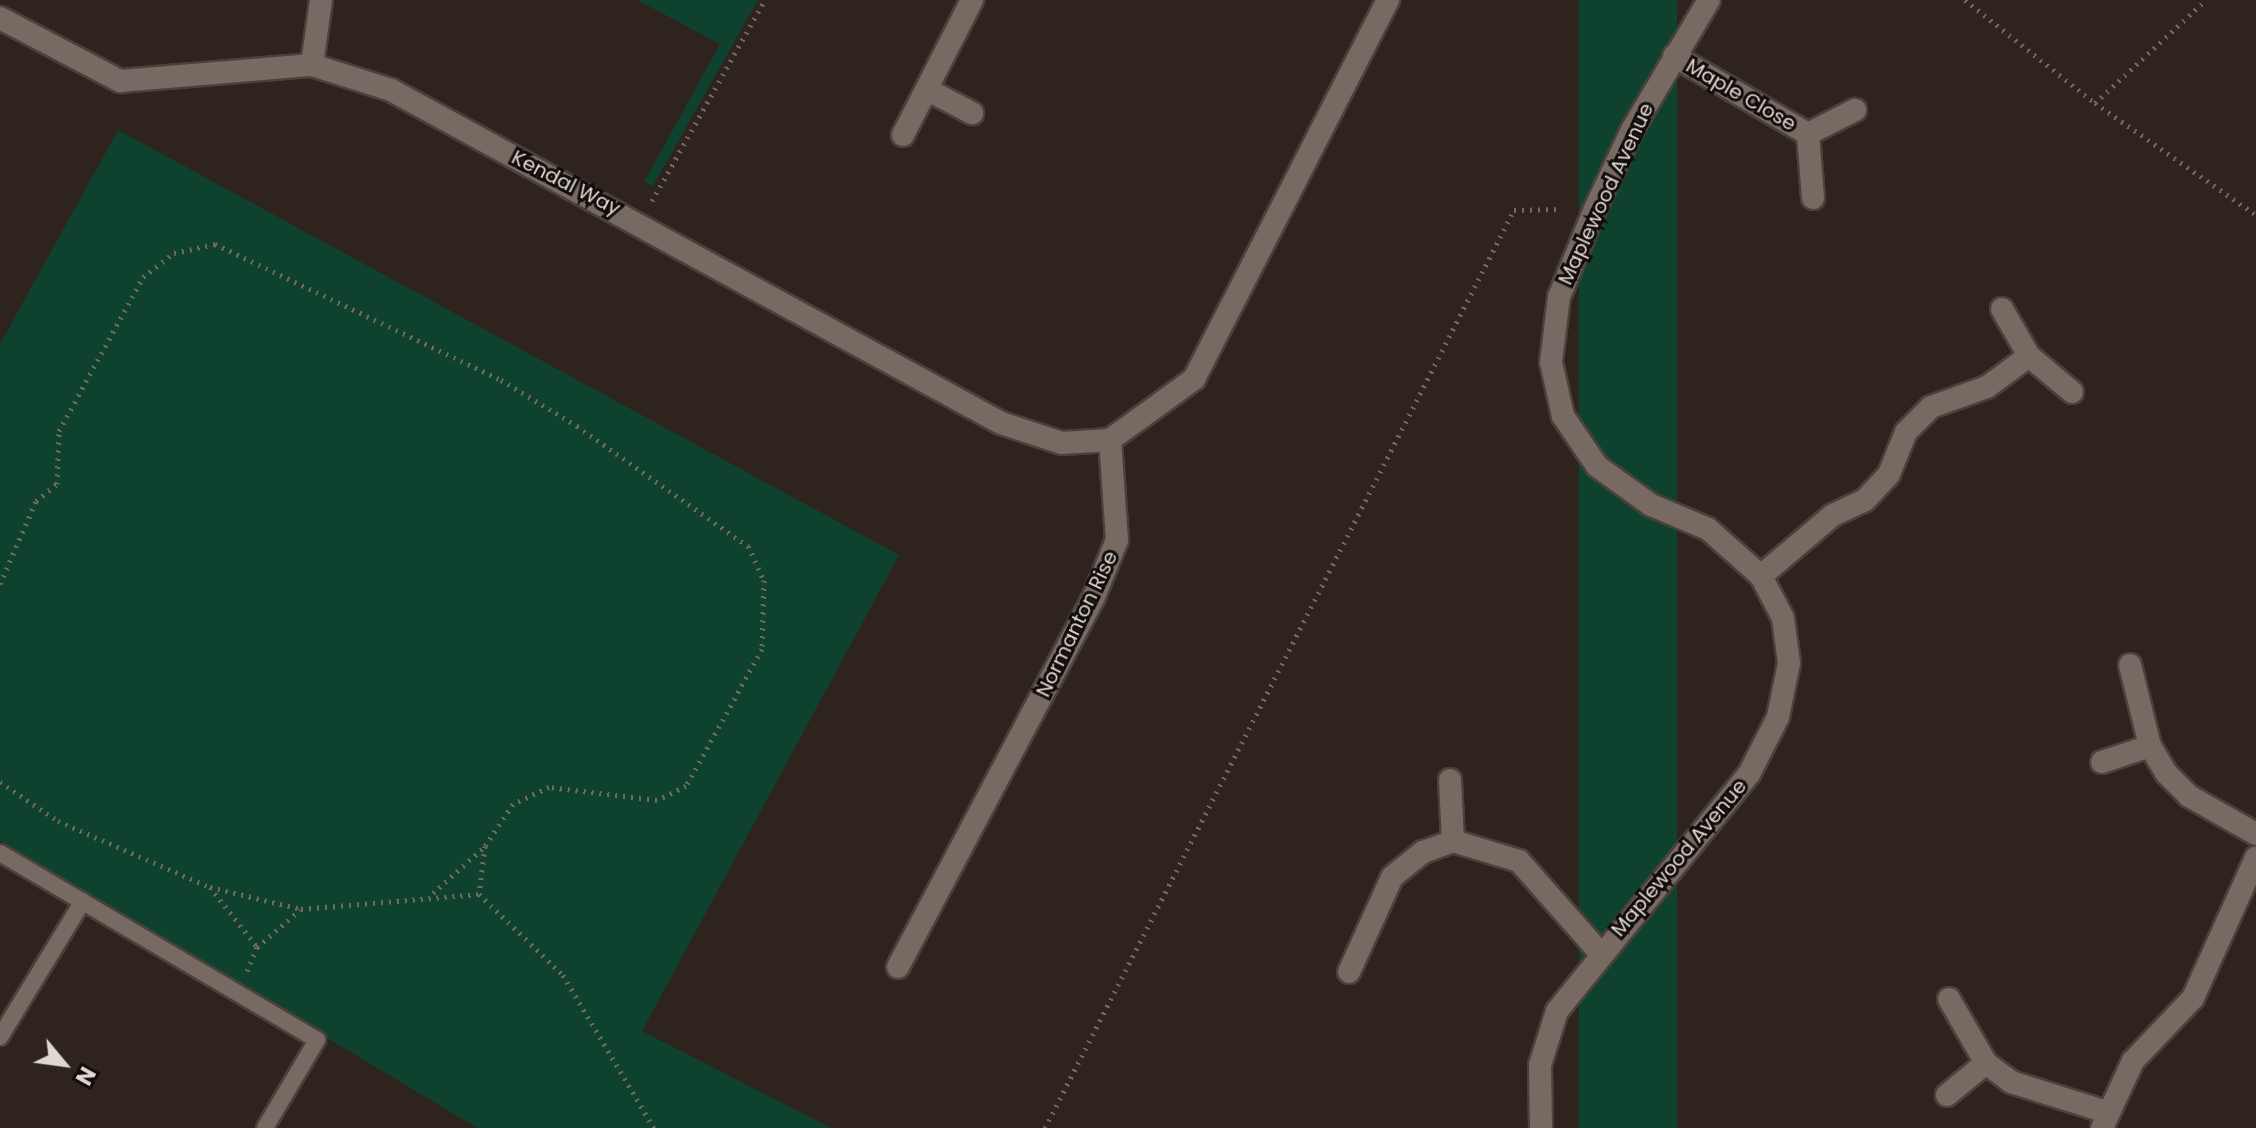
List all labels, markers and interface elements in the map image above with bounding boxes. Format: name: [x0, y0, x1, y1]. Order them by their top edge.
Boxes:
street label: Maple Close: [1682, 54, 1800, 136]
street label: Maplewood Avenue: [1553, 99, 1659, 289]
street label: Kendal Way: [508, 145, 624, 221]
street label: Normanton Rise: [1031, 547, 1123, 701]
street label: Maplewood Avenue: [1606, 775, 1752, 941]
north arrow: [24, 1024, 104, 1104]
text: N: [68, 1061, 103, 1091]

